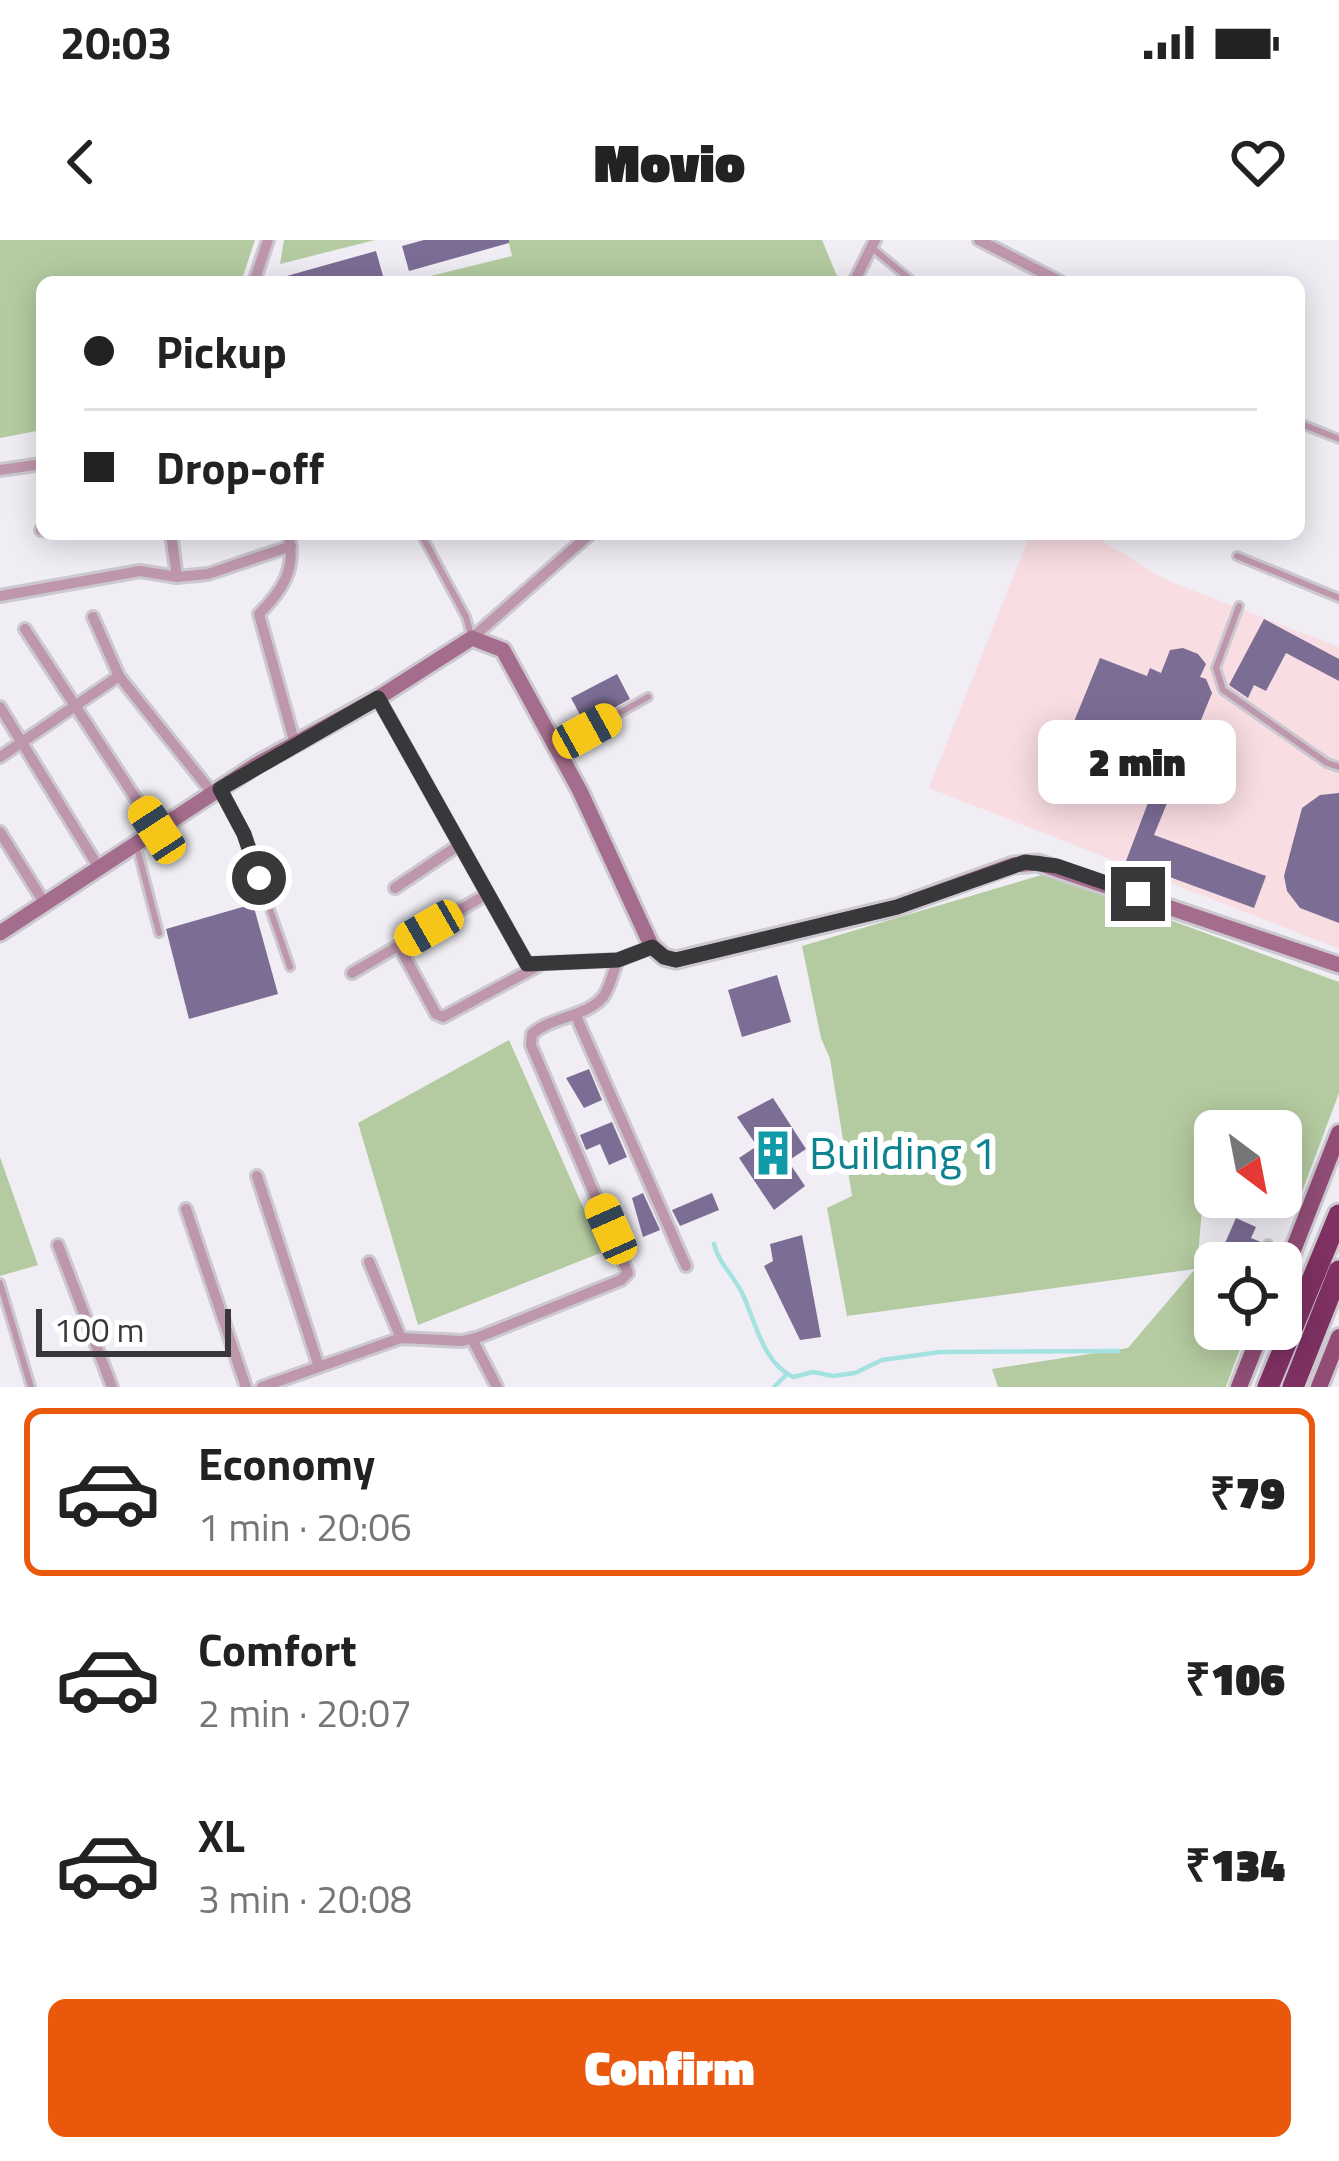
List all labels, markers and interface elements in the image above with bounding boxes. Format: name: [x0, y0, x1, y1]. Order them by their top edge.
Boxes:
text: 20:03: [60, 8, 172, 76]
text: Movio: [594, 121, 745, 203]
icon: back: [48, 129, 114, 195]
icon: heart: [1225, 129, 1291, 195]
text: Pickup: [156, 317, 287, 385]
text: Drop-off: [156, 433, 324, 501]
car: [547, 698, 627, 764]
callout: 2 min: [1039, 720, 1237, 804]
text: 2 min: [1089, 732, 1185, 791]
car: [122, 790, 192, 870]
route start: [232, 851, 286, 905]
route end: [1111, 867, 1165, 921]
car: [389, 894, 469, 962]
north arrow: [1194, 1110, 1302, 1218]
map controls: [1194, 1110, 1302, 1350]
place label: Building 1: [809, 1118, 997, 1186]
building icon: Building 1: [748, 1128, 798, 1178]
car: [580, 1189, 642, 1269]
button: locate: [1194, 1242, 1302, 1350]
scale bar: [36, 1303, 231, 1356]
text: 100 m: [54, 1305, 144, 1355]
text: Economy: [198, 1429, 375, 1497]
icon: car: [54, 1438, 162, 1546]
text: ₹79: [1210, 1458, 1285, 1526]
text: 1 min · 20:06: [198, 1497, 412, 1556]
text: Comfort: [198, 1615, 357, 1683]
icon: car: [54, 1624, 162, 1732]
text: ₹106: [1185, 1644, 1285, 1712]
text: 2 min · 20:07: [198, 1683, 412, 1742]
text: XL: [198, 1801, 245, 1869]
icon: car: [54, 1810, 162, 1918]
text: ₹134: [1185, 1830, 1285, 1898]
text: 3 min · 20:08: [198, 1869, 412, 1928]
button: Confirm: [48, 1999, 1291, 2137]

